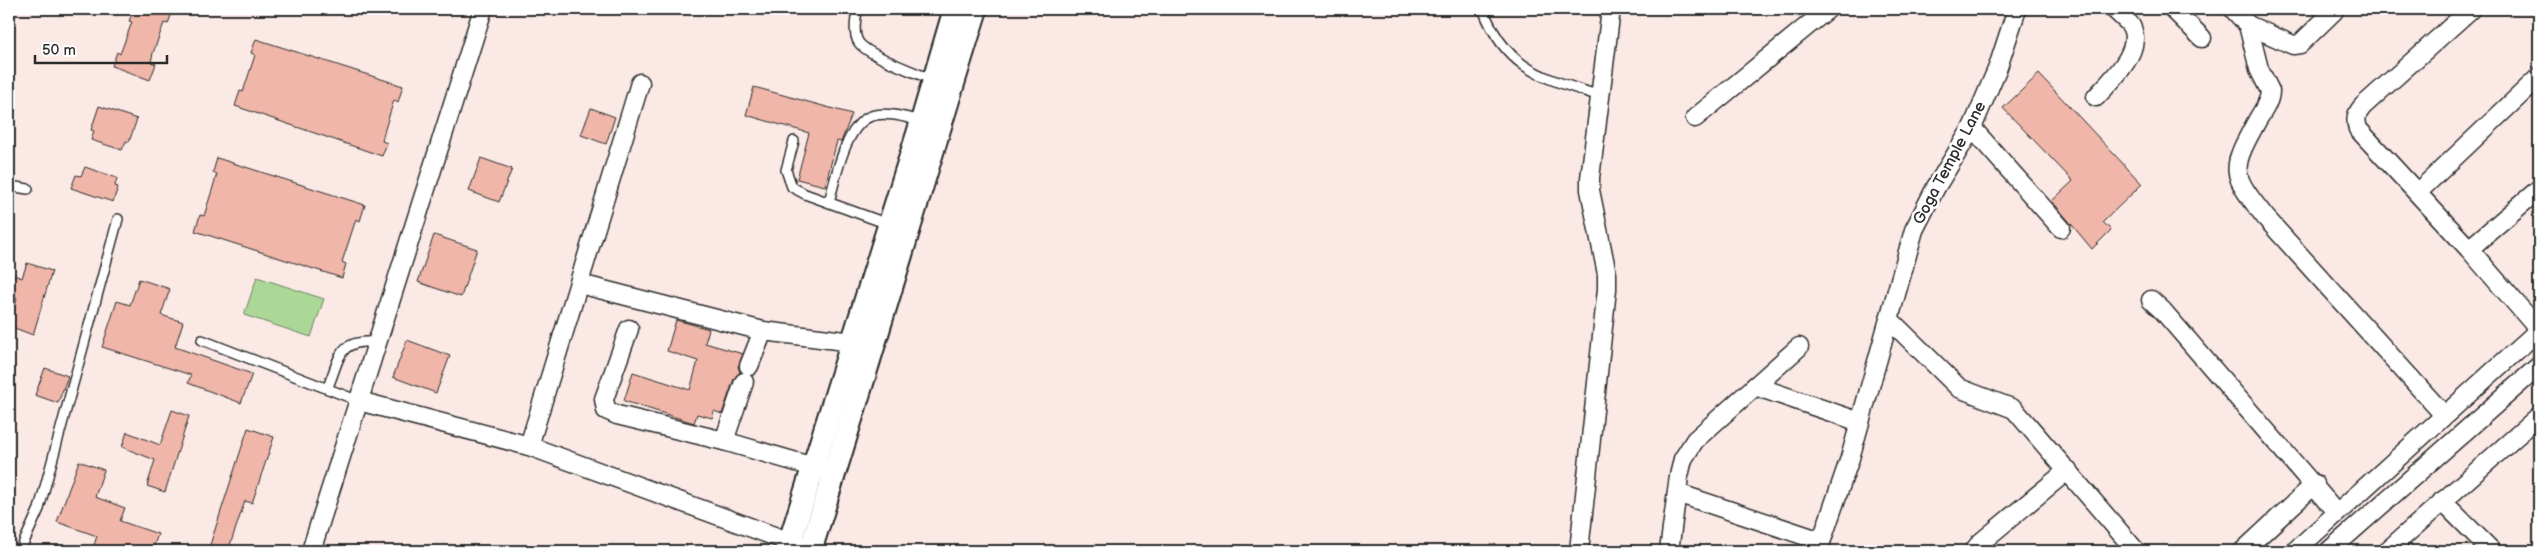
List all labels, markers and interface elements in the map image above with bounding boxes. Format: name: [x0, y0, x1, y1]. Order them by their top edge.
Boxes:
scale bar: [35, 32, 168, 64]
text: 50 m: [42, 41, 76, 60]
street label: Goga Temple Lane: [1910, 98, 1991, 228]

